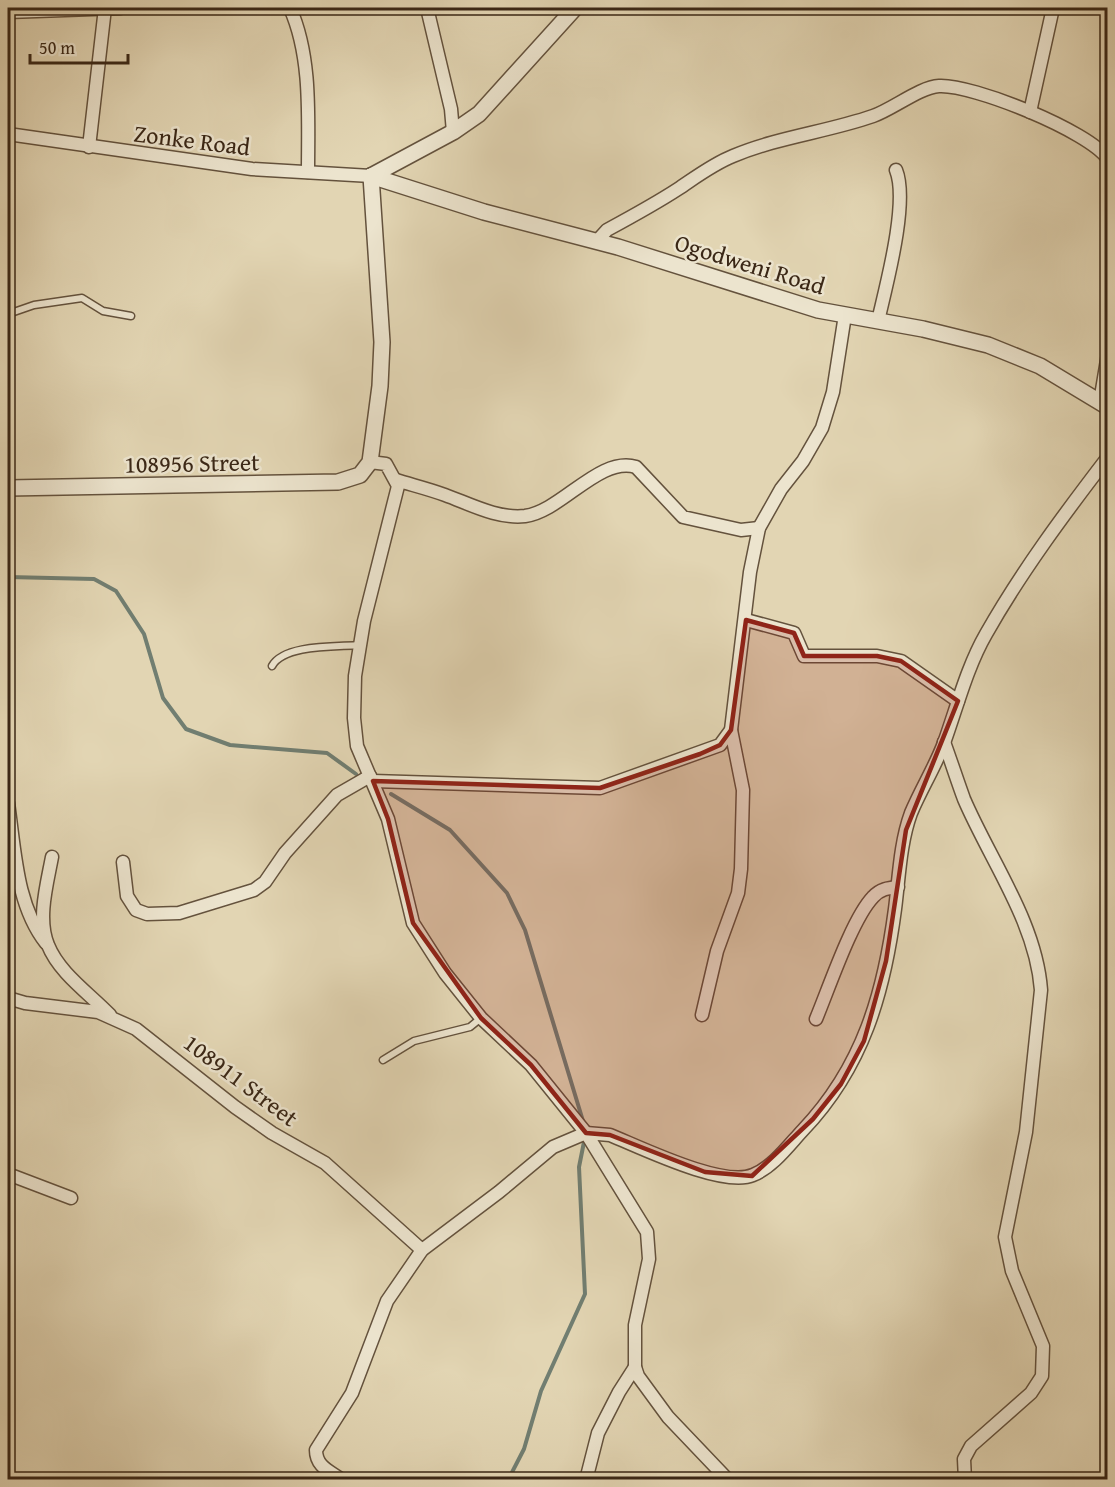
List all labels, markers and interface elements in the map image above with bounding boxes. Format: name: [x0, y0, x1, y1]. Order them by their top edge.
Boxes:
scale bar: [30, 27, 128, 65]
text: 50 m: [39, 34, 75, 61]
street label: Zonke Road: [132, 116, 252, 165]
street label: Ogodweni Road: [671, 225, 829, 303]
street label: 108956 Street: [124, 444, 260, 482]
street label: 108911 Street: [176, 1025, 306, 1135]

